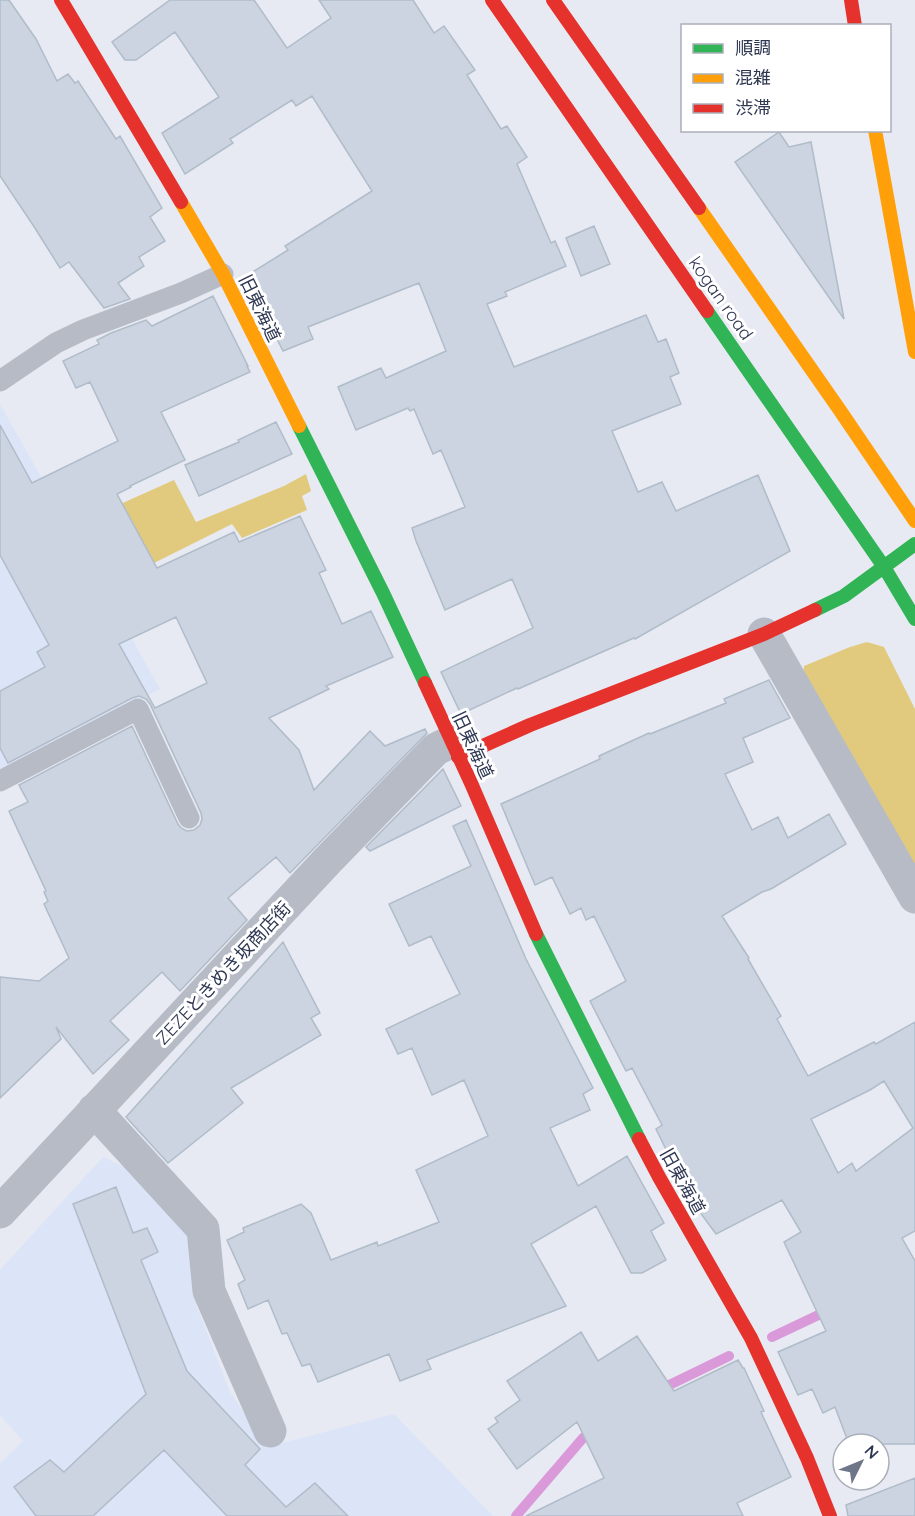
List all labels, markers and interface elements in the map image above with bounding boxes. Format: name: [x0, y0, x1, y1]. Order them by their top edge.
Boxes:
legend: [681, 24, 891, 132]
text: 順調: [735, 36, 771, 59]
text: 混雑: [735, 66, 771, 89]
text: 渋滞: [735, 96, 771, 119]
street label: kogan road: [684, 252, 758, 344]
street label: 旧東海道: [234, 271, 286, 345]
street label: 旧東海道: [447, 708, 499, 782]
street label: ZEZEときめき坂商店街: [151, 897, 295, 1049]
street label: 旧東海道: [655, 1144, 711, 1218]
north arrow: [831, 1432, 891, 1492]
text: N: [861, 1441, 883, 1463]

